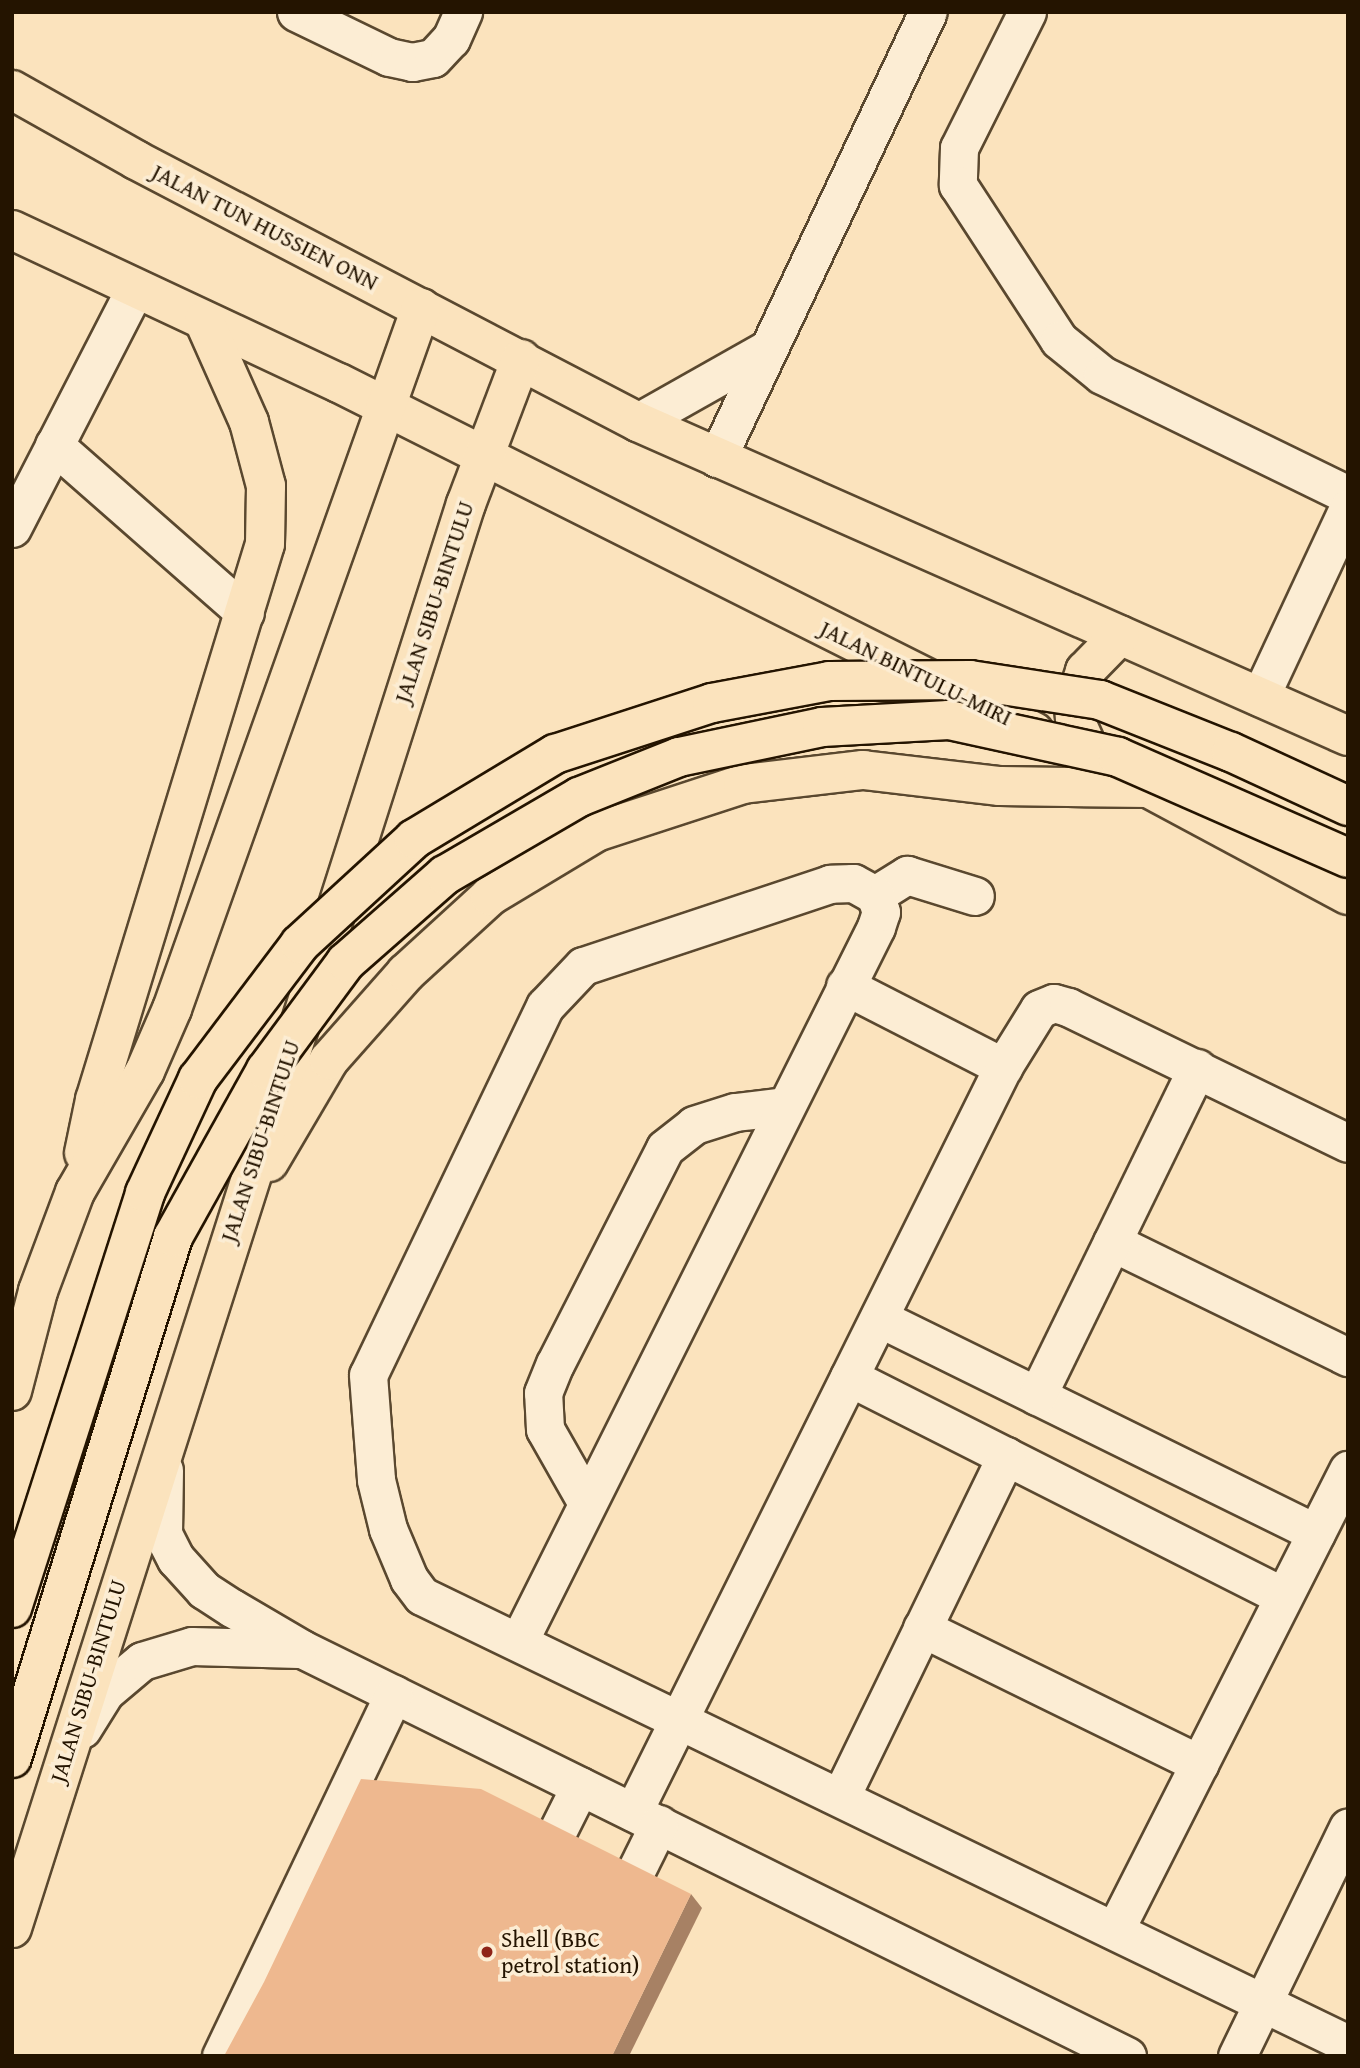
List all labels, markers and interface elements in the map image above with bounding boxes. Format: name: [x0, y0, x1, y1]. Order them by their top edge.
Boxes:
street label: JALAN TUN HUSSIEN ONN: [147, 158, 383, 296]
street label: JALAN SIBU-BINTULU: [388, 498, 480, 706]
street label: JALAN BINTULU-MIRI: [816, 615, 1016, 731]
street label: JALAN SIBU-BINTULU: [214, 1037, 306, 1245]
street label: JALAN SIBU-BINTULU: [44, 1576, 132, 1786]
place label: Shell (BBC petrol station): [501, 1925, 639, 1979]
marker: Shell (BBC petrol station): [479, 1944, 495, 1960]

